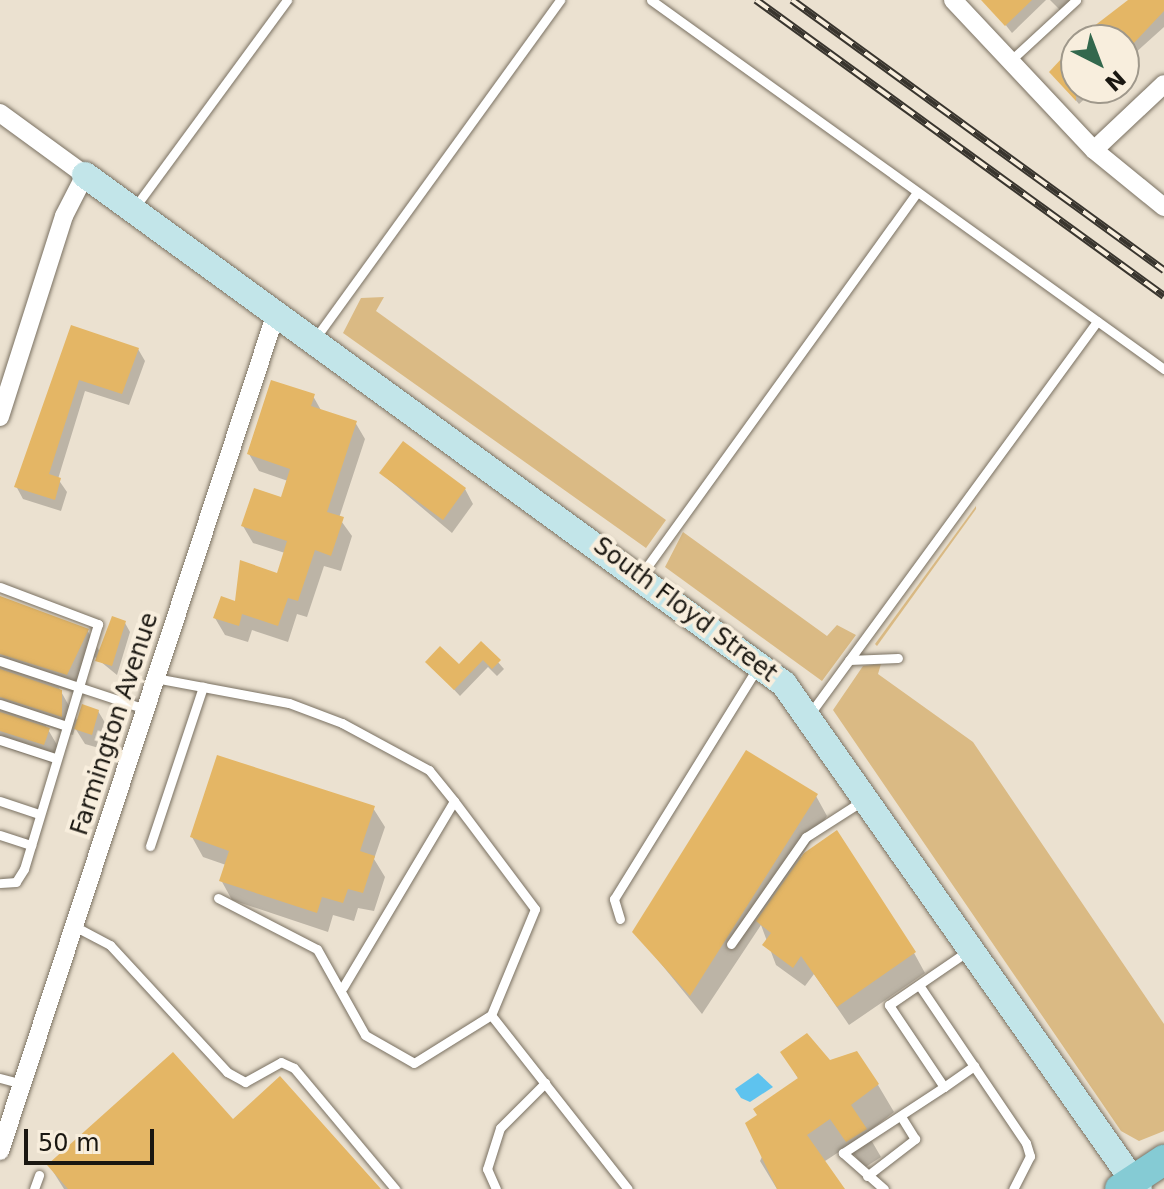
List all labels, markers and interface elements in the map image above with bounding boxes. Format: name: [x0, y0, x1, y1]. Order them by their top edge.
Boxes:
north arrow: [1060, 24, 1140, 104]
text: N: [1100, 65, 1130, 96]
street label: South Floyd Street: [587, 532, 783, 688]
street label: Farmington Avenue: [65, 609, 165, 839]
scale bar: [28, 1113, 158, 1163]
text: 50 m: [38, 1129, 100, 1157]

